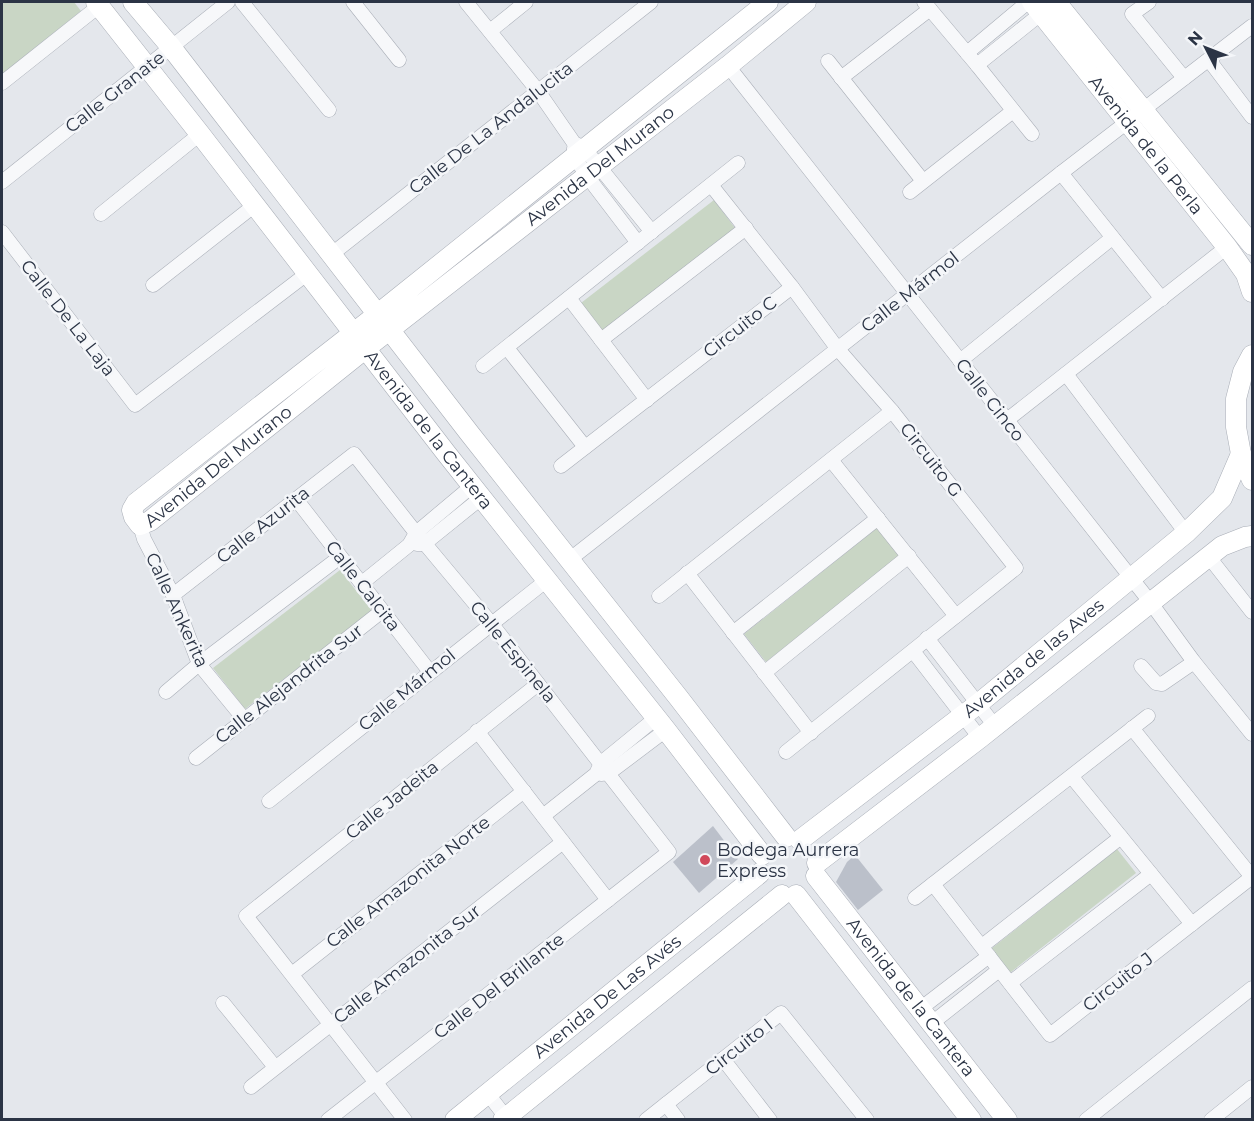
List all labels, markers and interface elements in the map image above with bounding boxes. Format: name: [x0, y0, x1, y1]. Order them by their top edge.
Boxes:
north arrow: [1176, 18, 1236, 78]
text: N: [1184, 27, 1207, 49]
street label: Calle Granate: [61, 46, 169, 138]
street label: Calle De La Andalucita: [405, 57, 577, 199]
street label: Avenida de la Perla: [1084, 71, 1208, 219]
street label: Avenida Del Murano: [521, 101, 679, 230]
street label: Calle Mármol: [856, 247, 964, 337]
street label: Calle De La Laja: [16, 255, 120, 381]
street label: Circuito C: [699, 291, 781, 363]
street label: Avenida de la Cantera: [360, 346, 498, 514]
street label: Calle Cinco: [951, 354, 1029, 446]
street label: Avenida Del Murano: [140, 401, 296, 532]
street label: Circuito G: [895, 418, 967, 502]
street label: Calle Azurita: [212, 482, 314, 568]
street label: Calle Calcita: [321, 536, 405, 636]
street label: Calle Ankerita: [141, 549, 213, 671]
street label: Avenida de las Aves: [959, 594, 1109, 722]
street label: Calle Espinela: [465, 597, 561, 707]
street label: Calle Alejandrita Sur: [211, 619, 367, 749]
street label: Calle Mármol: [354, 644, 460, 736]
street label: Calle Jadeita: [341, 756, 443, 844]
street label: Calle Amazonita Norte: [322, 811, 494, 953]
place label: Bodega Aurrera Express: [717, 839, 859, 882]
marker: Bodega Aurrera Express: [698, 853, 712, 867]
street label: Calle Amazonita Sur: [329, 900, 485, 1028]
street label: Avenida de la Cantera: [842, 913, 980, 1081]
street label: Calle Del Brillante: [429, 928, 569, 1044]
street label: Avenida De Las Avés: [529, 930, 686, 1063]
street label: Circuito J: [1078, 948, 1158, 1016]
street label: Circuito I: [701, 1014, 777, 1080]

